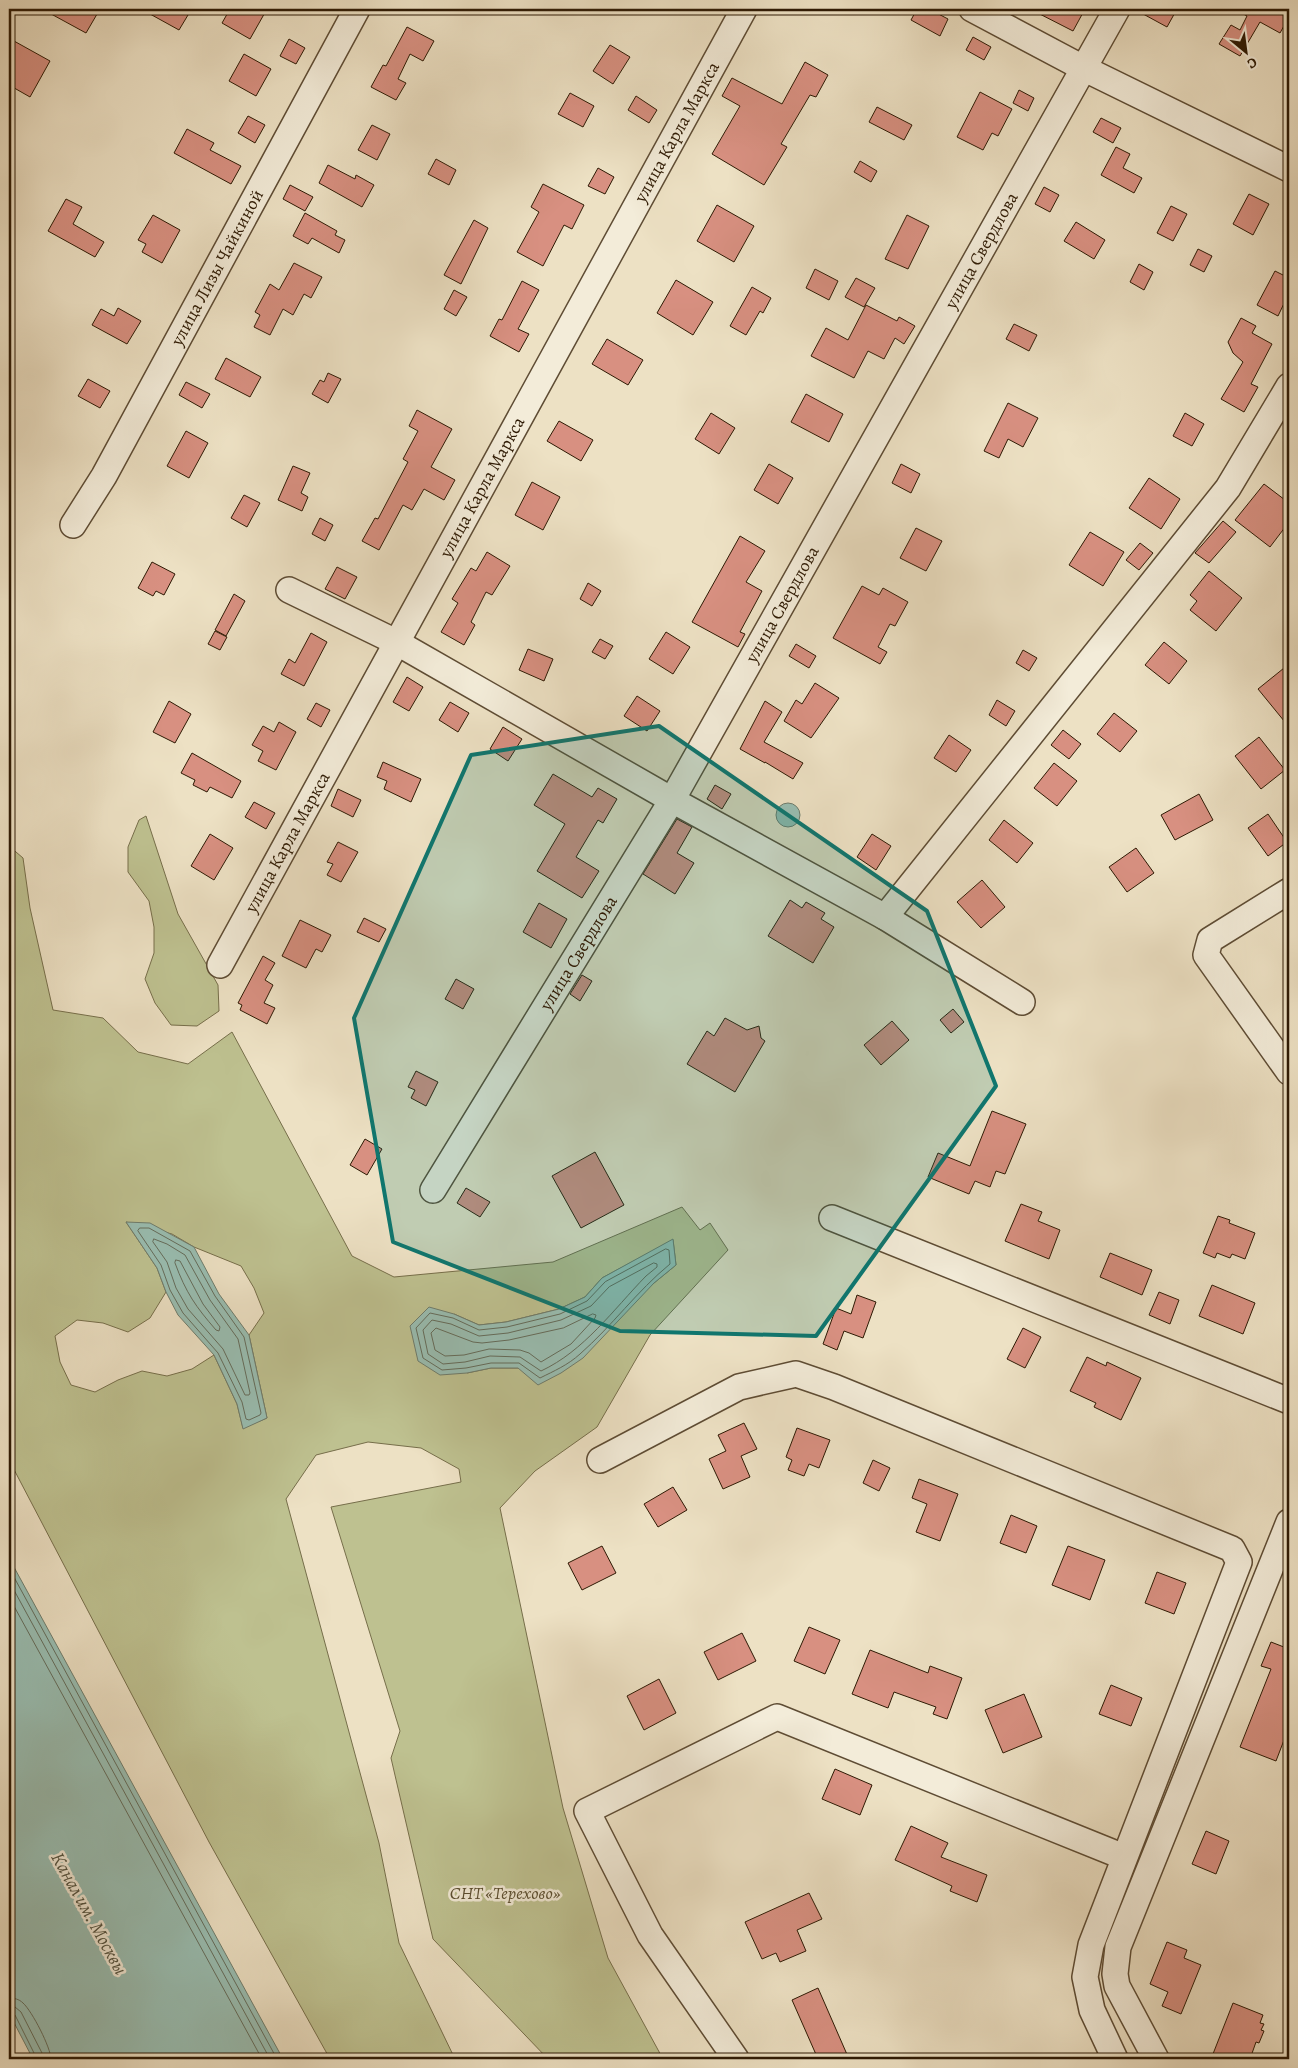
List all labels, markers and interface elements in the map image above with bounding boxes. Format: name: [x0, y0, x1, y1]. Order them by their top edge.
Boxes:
north arrow: [1220, 28, 1270, 78]
text: С: [1243, 53, 1260, 74]
street label: улица Карла Маркса: [628, 57, 725, 208]
street label: улица Лизы Чайкиной: [164, 185, 269, 351]
street label: улица Свердлова: [938, 187, 1024, 314]
street label: улица Карла Маркса: [433, 412, 531, 563]
street label: улица Свердлова: [739, 541, 825, 668]
street label: улица Карла Маркса: [238, 767, 336, 918]
street label: улица Свердлова: [533, 890, 623, 1016]
water label: Канал им. Москвы: [45, 1848, 134, 1979]
park label: СНТ «Терехово»: [450, 1881, 561, 1905]

